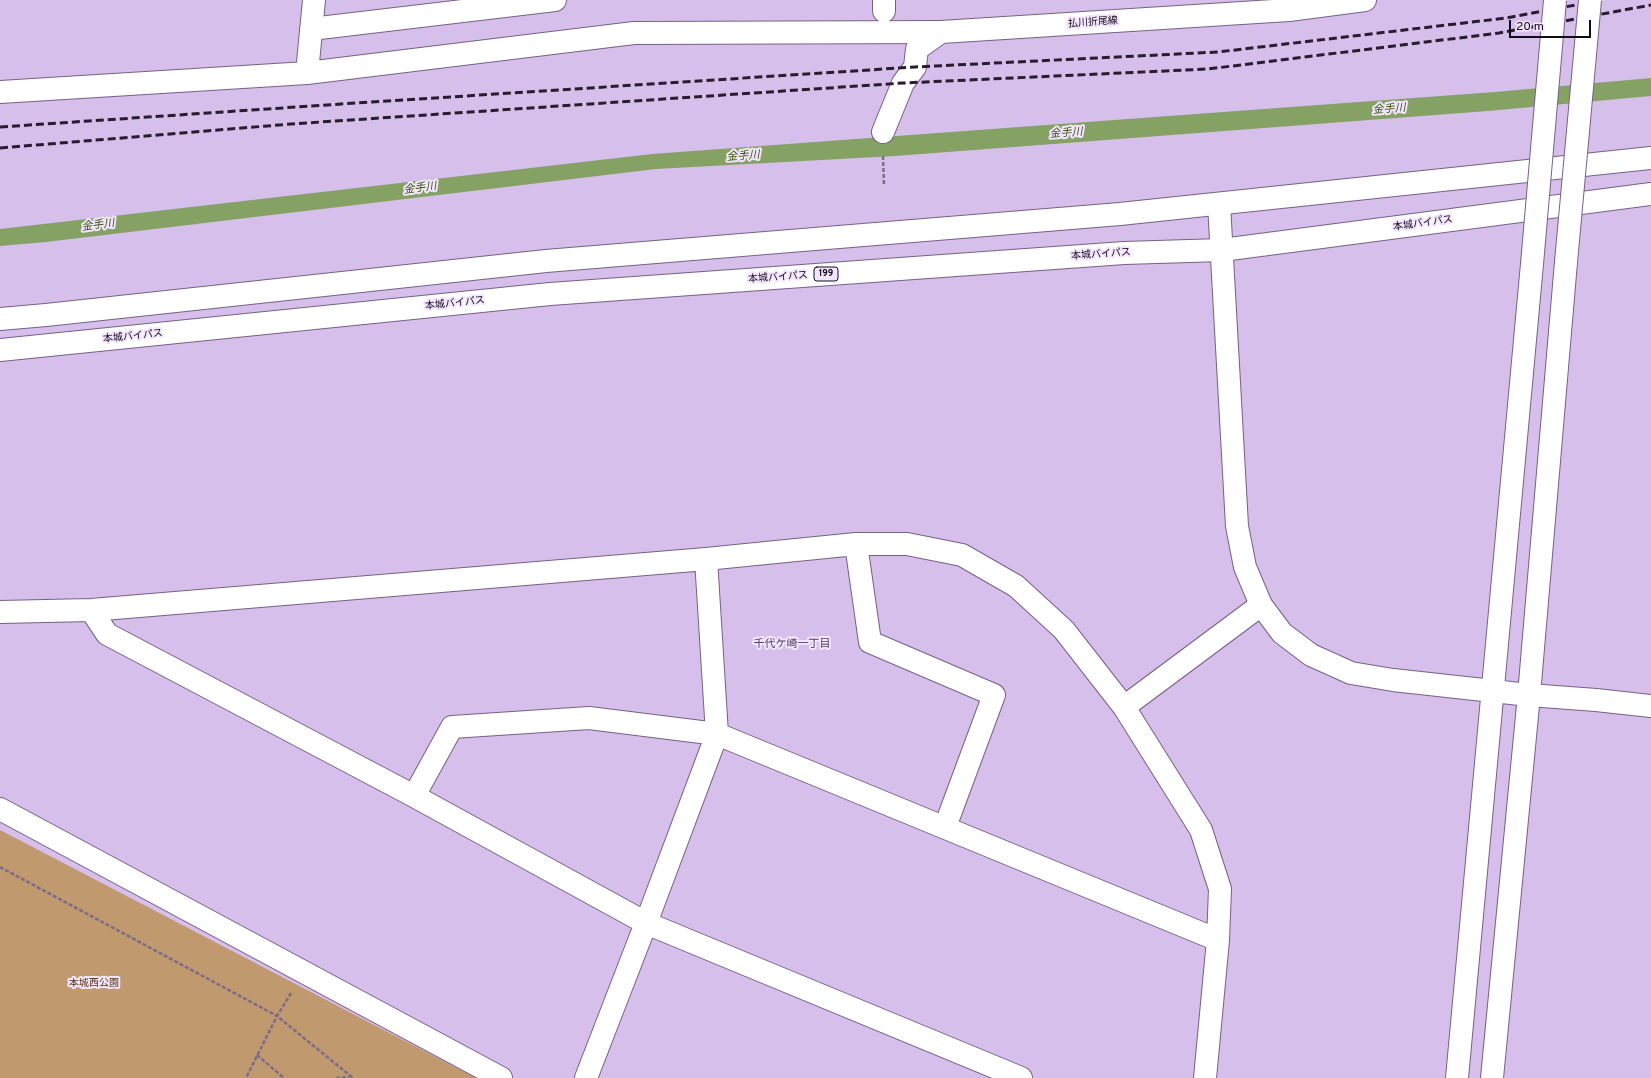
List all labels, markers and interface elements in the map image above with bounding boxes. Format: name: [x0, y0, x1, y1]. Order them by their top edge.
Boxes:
scale bar: [1511, 12, 1593, 38]
street label: 払川折尾線: [1068, 15, 1118, 31]
text: 20 m: [1516, 19, 1544, 35]
water label: 金手川: [1372, 102, 1406, 118]
water label: 金手川: [1049, 126, 1083, 142]
water label: 金手川: [726, 149, 760, 165]
water label: 金手川: [403, 180, 437, 198]
street label: 本城バイパス: [1392, 214, 1454, 234]
water label: 金手川: [81, 217, 115, 235]
street label: 本城バイパス: [1071, 247, 1131, 263]
road number: 199: [814, 267, 838, 281]
street label: 本城バイパス: [748, 270, 808, 286]
street label: 本城バイパス: [425, 295, 485, 313]
street label: 本城バイパス: [103, 328, 163, 346]
district label: 千代ケ崎一丁目: [754, 638, 830, 652]
park label: 本城西公園: [69, 978, 119, 990]

